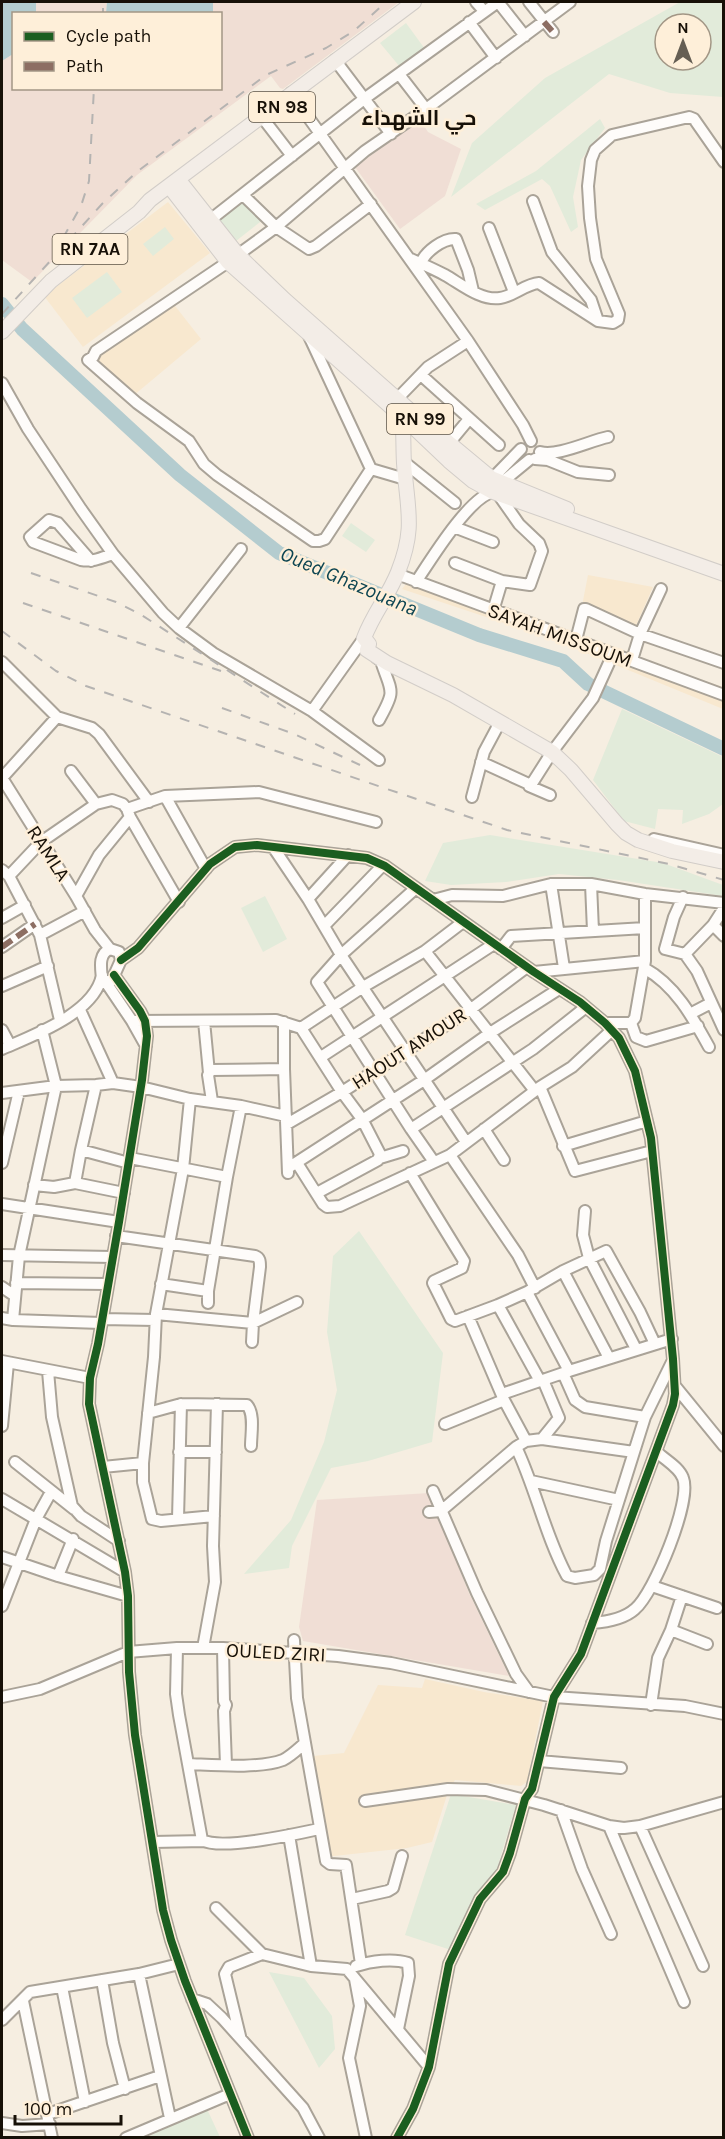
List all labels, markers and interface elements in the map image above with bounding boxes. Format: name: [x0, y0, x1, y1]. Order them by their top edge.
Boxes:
legend: [12, 12, 222, 90]
north arrow: [653, 12, 713, 72]
text: N: [677, 18, 689, 37]
text: Cycle path: [66, 25, 151, 47]
text: Path: [66, 55, 104, 77]
road number: RN 98: [249, 92, 315, 122]
district label: حي الشهداء: [362, 106, 476, 135]
road number: RN 7AA: [52, 234, 128, 264]
road number: RN 99: [387, 404, 453, 434]
water label: Oued Ghazouana: [277, 541, 421, 621]
street label: SAYAH MISSOUM: [485, 599, 635, 672]
street label: RAMLA: [22, 821, 75, 885]
street label: HAOUT AMOUR: [348, 1003, 471, 1094]
street label: OULED ZIRI: [226, 1638, 326, 1667]
scale bar: [15, 2088, 122, 2126]
text: 100 m: [24, 2098, 72, 2120]

